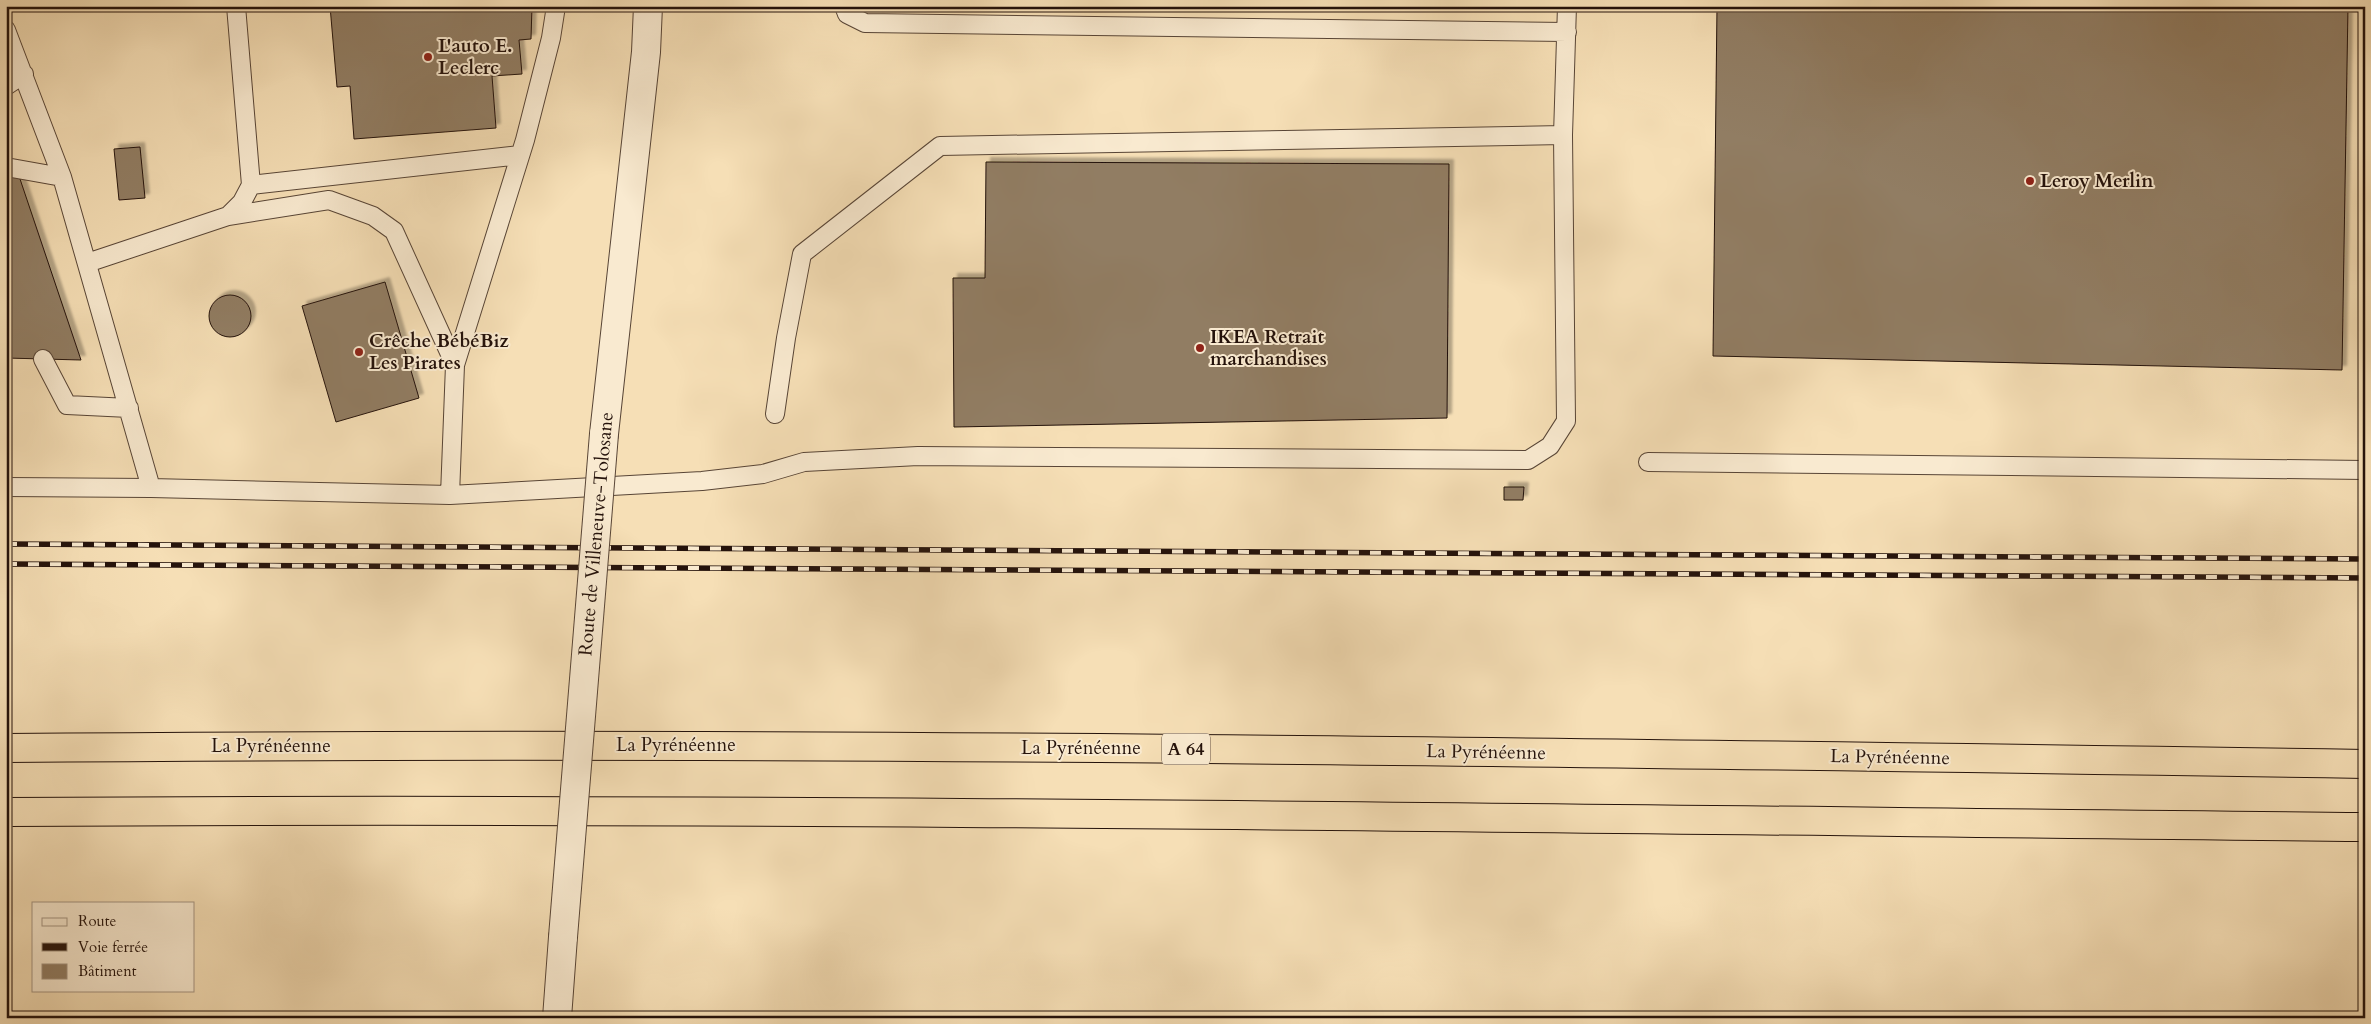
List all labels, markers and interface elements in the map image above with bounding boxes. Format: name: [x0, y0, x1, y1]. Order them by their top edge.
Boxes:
place label: L'auto E. Leclerc: [438, 33, 513, 81]
marker: L'auto E. Leclerc: [422, 51, 434, 63]
place label: Leroy Merlin: [2040, 168, 2154, 194]
marker: Leroy Merlin: [2024, 175, 2036, 187]
place label: IKEA Retrait marchandises: [1210, 324, 1327, 372]
place label: Crêche BébéBiz Les Pirates: [369, 328, 510, 376]
marker: IKEA Retrait marchandises: [1194, 342, 1206, 354]
marker: Crêche BébéBiz Les Pirates: [353, 346, 365, 358]
street label: Route de Villeneuve-Tolosane: [572, 411, 620, 657]
street label: La Pyrénéenne: [616, 732, 736, 758]
street label: La Pyrénéenne: [211, 733, 331, 759]
road number: A 64: [1162, 734, 1210, 764]
street label: La Pyrénéenne: [1021, 735, 1141, 761]
street label: La Pyrénéenne: [1426, 738, 1546, 766]
street label: La Pyrénéenne: [1830, 743, 1950, 771]
legend: [32, 902, 195, 992]
text: Route: [78, 911, 116, 931]
text: Voie ferrée: [78, 937, 148, 957]
text: Bâtiment: [78, 961, 137, 981]

